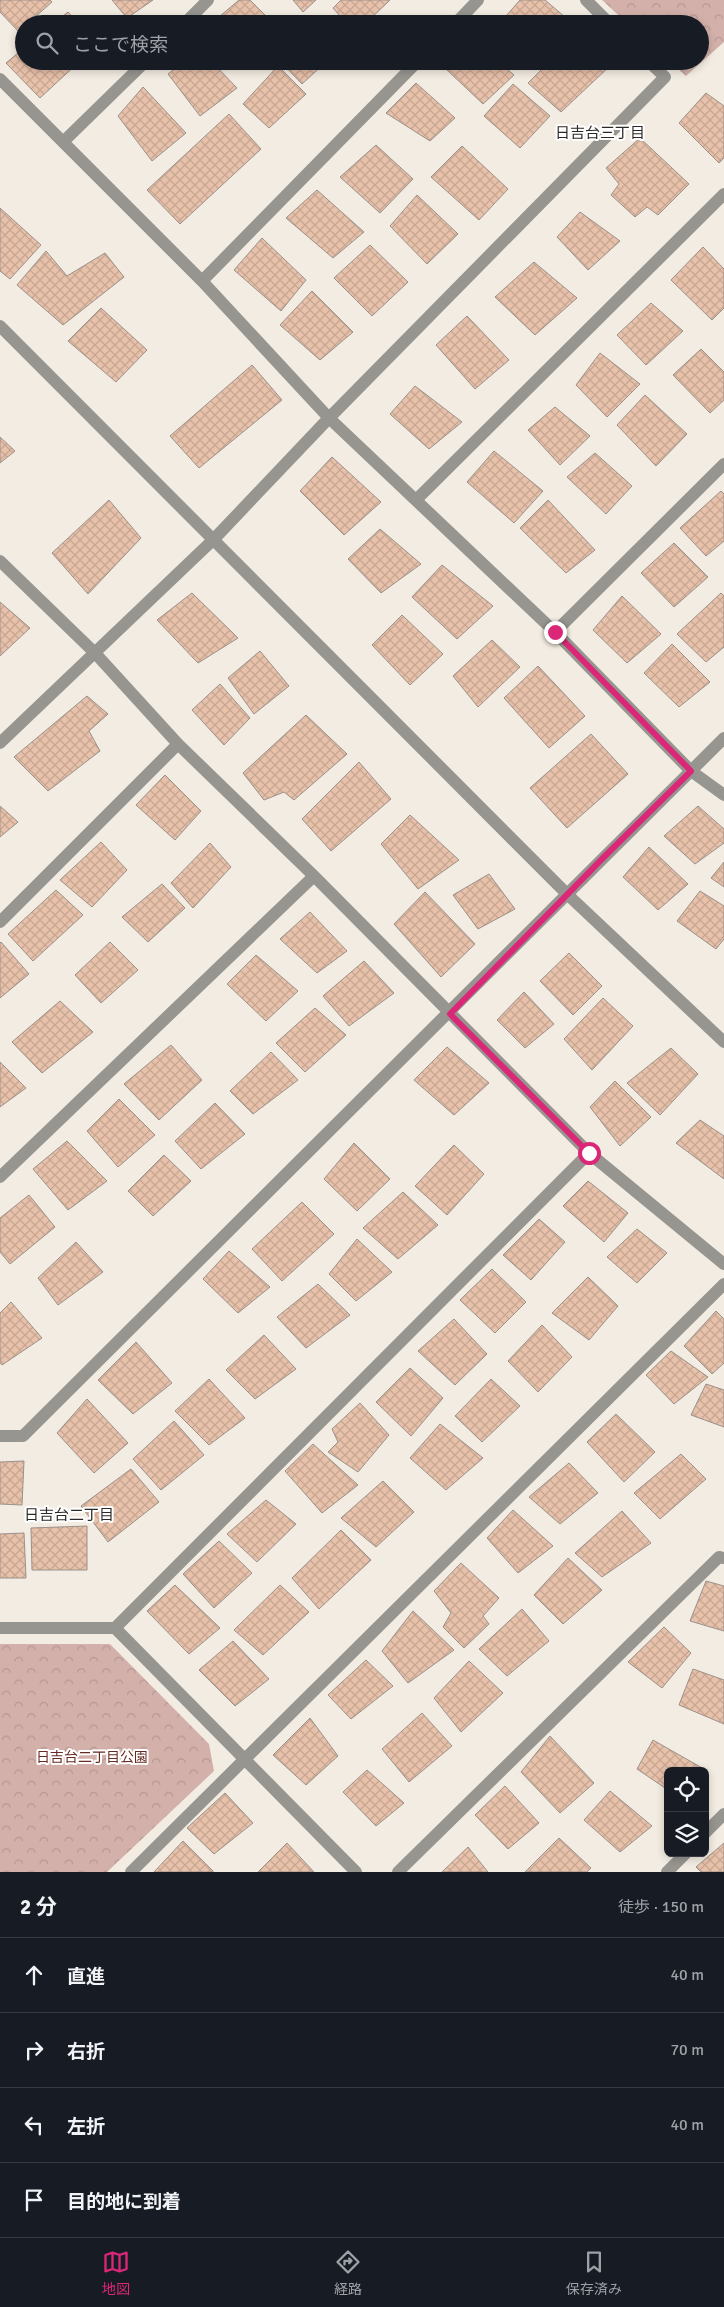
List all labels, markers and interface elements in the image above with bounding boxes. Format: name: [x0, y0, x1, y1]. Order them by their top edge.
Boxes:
search box: [15, 15, 709, 70]
icon: search: [33, 29, 61, 57]
text: ここで検索: [73, 33, 168, 57]
district label: 日吉台三丁目: [555, 124, 645, 142]
route end: [544, 621, 567, 644]
route start: [578, 1142, 601, 1165]
district label: 日吉台二丁目: [24, 1506, 114, 1524]
park label: 日吉台二丁目公園: [36, 1749, 148, 1766]
map controls: [664, 1767, 709, 1857]
button: locate: [664, 1767, 709, 1812]
button: layers: [664, 1812, 709, 1857]
text: 2 分: [20, 1894, 57, 1920]
text: 徒歩 · 150 m: [618, 1897, 704, 1917]
icon: ahead: [20, 1961, 48, 1989]
text: 直進: [67, 1965, 105, 1989]
text: 40 m: [670, 1965, 704, 1985]
icon: right: [20, 2036, 48, 2064]
text: 右折: [67, 2040, 105, 2064]
text: 70 m: [670, 2040, 704, 2060]
icon: left: [20, 2111, 48, 2139]
text: 左折: [67, 2115, 105, 2139]
text: 40 m: [670, 2115, 704, 2135]
icon: arrive: [20, 2186, 48, 2214]
text: 目的地に到着: [67, 2190, 181, 2214]
tab: 地図: [102, 2248, 130, 2298]
tab: 経路: [334, 2248, 362, 2298]
tab: 保存済み: [566, 2248, 622, 2298]

